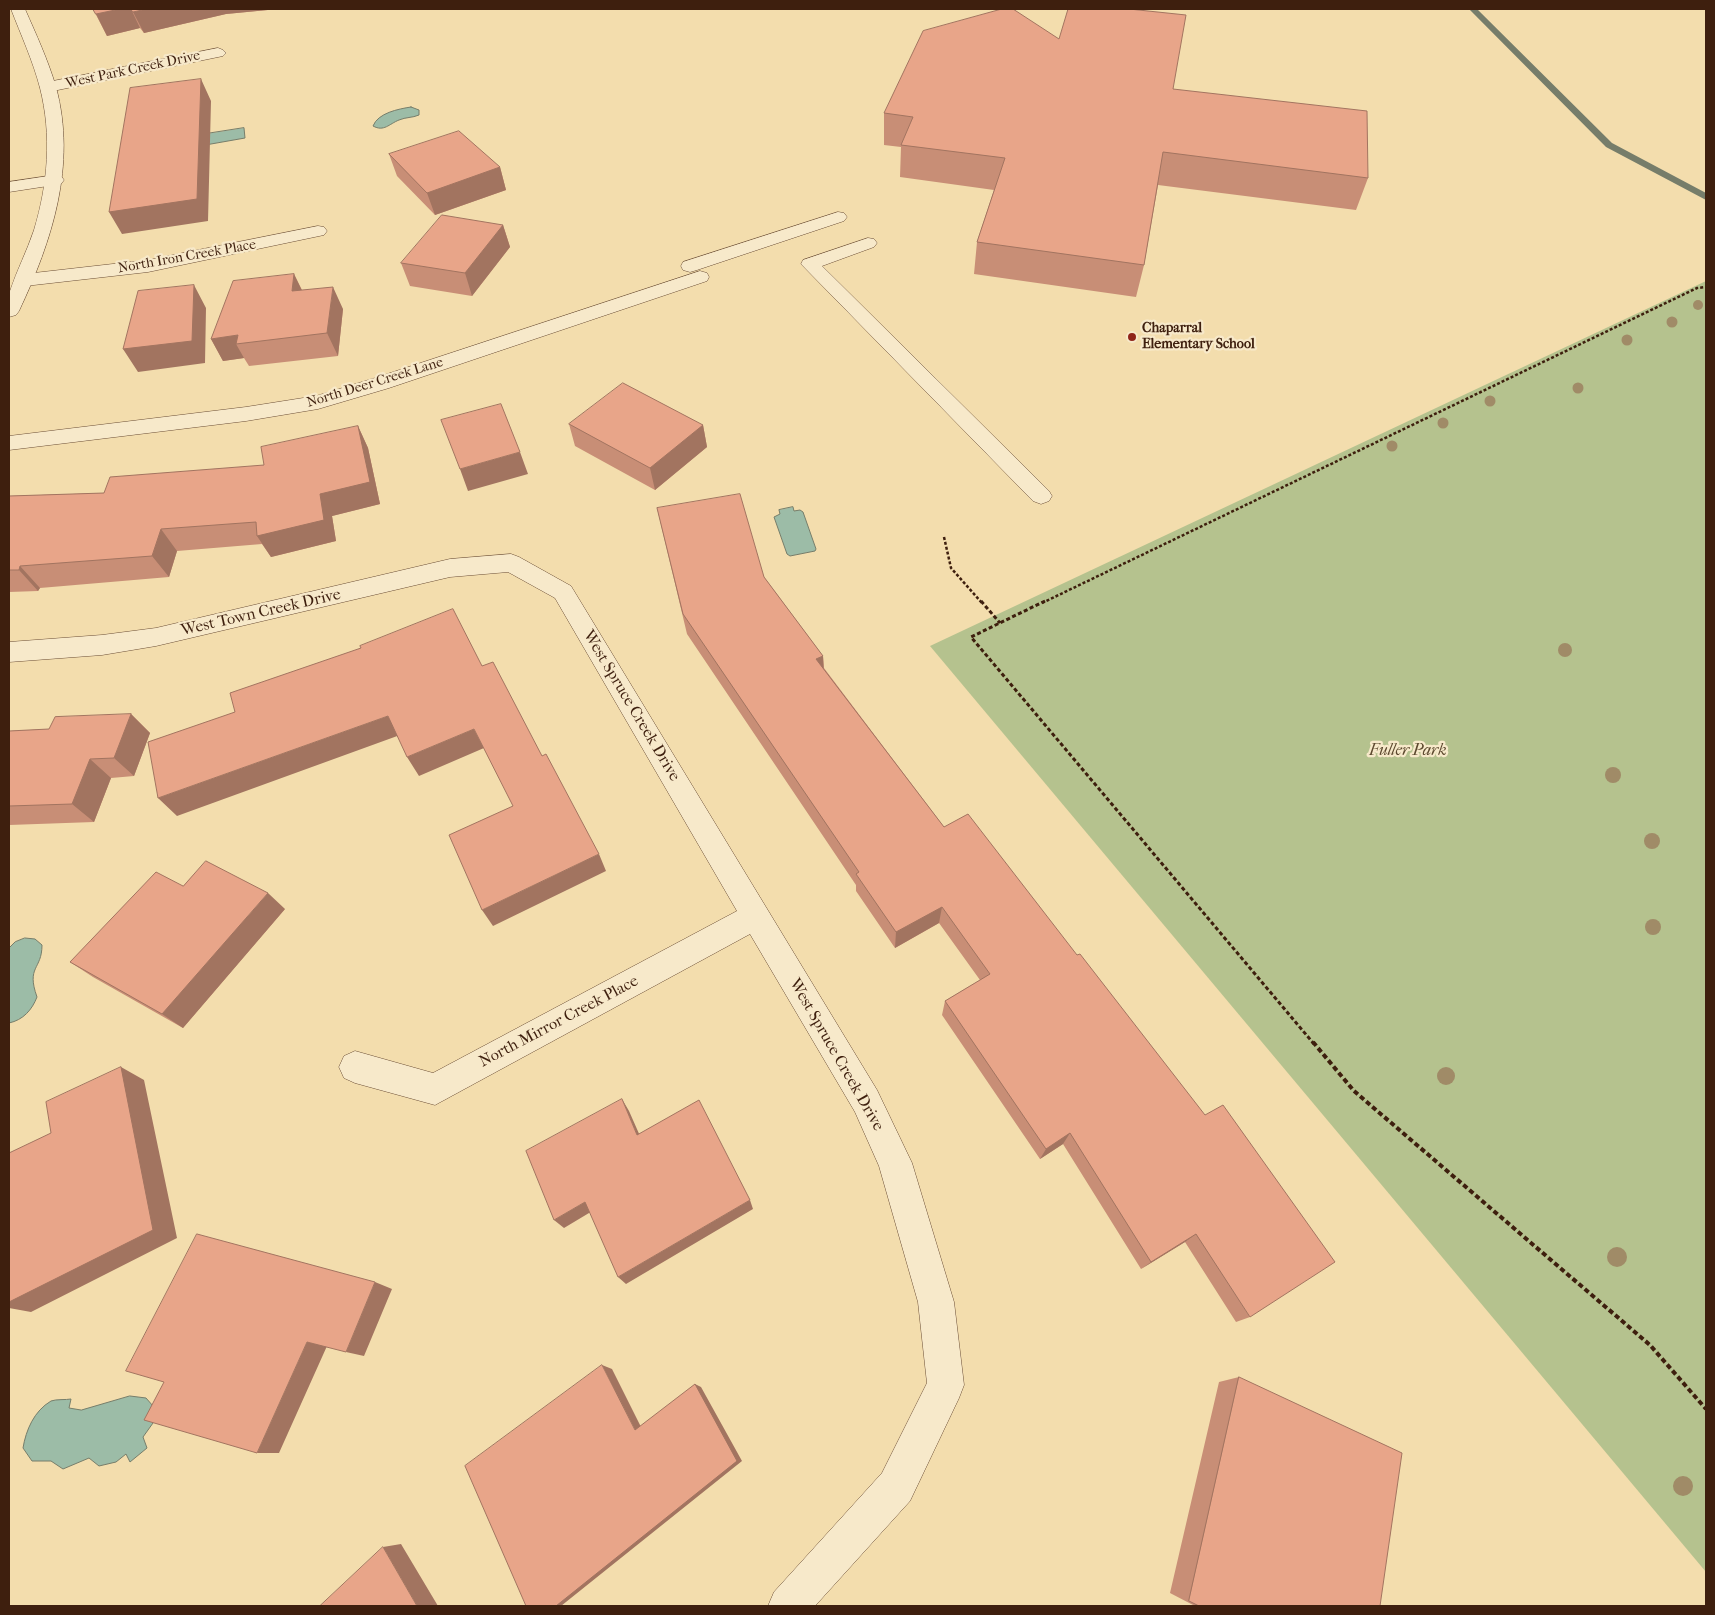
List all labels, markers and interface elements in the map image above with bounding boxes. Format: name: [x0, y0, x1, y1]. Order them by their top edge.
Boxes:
street label: West Park Creek Drive: [64, 48, 202, 92]
street label: North Iron Creek Place: [117, 237, 257, 277]
place label: Chaparral Elementary School: [1142, 321, 1255, 354]
marker: Chaparral Elementary School: [1126, 331, 1138, 343]
street label: North Deer Creek Lane: [305, 354, 445, 412]
street label: West Town Creek Drive: [179, 585, 343, 641]
street label: West Spruce Creek Drive: [578, 627, 684, 785]
park label: Fuller Park: [1369, 741, 1447, 761]
street label: North Mirror Creek Place: [476, 972, 642, 1072]
street label: West Spruce Creek Drive: [785, 975, 887, 1135]

